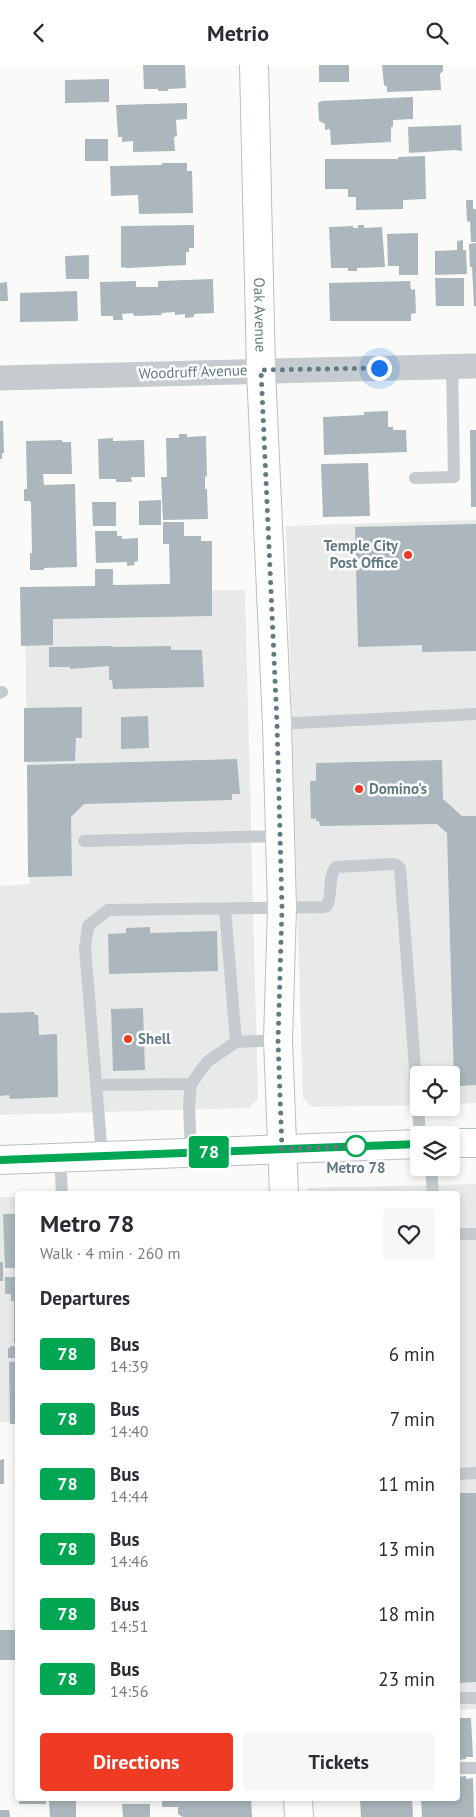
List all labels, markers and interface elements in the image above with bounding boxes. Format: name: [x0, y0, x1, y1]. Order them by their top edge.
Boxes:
icon: back: [25, 19, 53, 47]
text: Metrio: [207, 19, 269, 47]
icon: search: [423, 19, 451, 47]
street label: Oak Avenue: [250, 277, 271, 353]
your location: [367, 356, 392, 381]
street label: Woodruff Avenue: [138, 360, 248, 383]
place label: Temple City Post Office: [323, 536, 399, 572]
marker: Temple City Post Office: [402, 549, 414, 561]
place label: Domino's: [369, 779, 427, 798]
marker: Domino's: [353, 783, 365, 795]
place label: Shell: [138, 1029, 171, 1048]
marker: Shell: [122, 1033, 134, 1045]
map controls: [410, 1066, 460, 1176]
button: locate: [410, 1066, 460, 1116]
button: layers: [410, 1126, 460, 1176]
marker: Metro 78: [345, 1135, 367, 1157]
line badge: 78: [186, 1136, 232, 1168]
text: 78: [199, 1140, 219, 1163]
place label: Metro 78: [327, 1158, 385, 1177]
text: Metro 78: [40, 1208, 134, 1239]
button: heart: [383, 1208, 435, 1260]
text: Walk · 4 min · 260 m: [40, 1243, 180, 1263]
text: Departures: [40, 1286, 130, 1310]
text: Bus: [110, 1332, 139, 1356]
text: 78: [57, 1342, 78, 1365]
text: 6 min: [389, 1342, 435, 1366]
text: 14:39: [110, 1356, 148, 1376]
text: Bus: [110, 1397, 139, 1421]
text: 78: [57, 1407, 78, 1430]
text: 7 min: [390, 1407, 435, 1431]
text: 14:40: [110, 1421, 148, 1441]
text: Bus: [110, 1462, 139, 1486]
text: 78: [57, 1472, 78, 1495]
text: 11 min: [378, 1472, 435, 1496]
text: 14:44: [110, 1486, 148, 1506]
text: Bus: [110, 1527, 139, 1551]
text: 78: [57, 1537, 78, 1560]
text: 13 min: [378, 1537, 435, 1561]
text: 14:46: [110, 1551, 148, 1571]
text: Bus: [110, 1592, 139, 1616]
text: 78: [57, 1602, 78, 1625]
text: 18 min: [378, 1602, 435, 1626]
text: 14:51: [110, 1616, 148, 1636]
text: Bus: [110, 1657, 139, 1681]
text: 78: [57, 1667, 78, 1690]
text: 23 min: [378, 1667, 435, 1691]
text: 14:56: [110, 1681, 148, 1701]
button: Directions: [40, 1733, 233, 1791]
button: Tickets: [243, 1733, 435, 1791]

